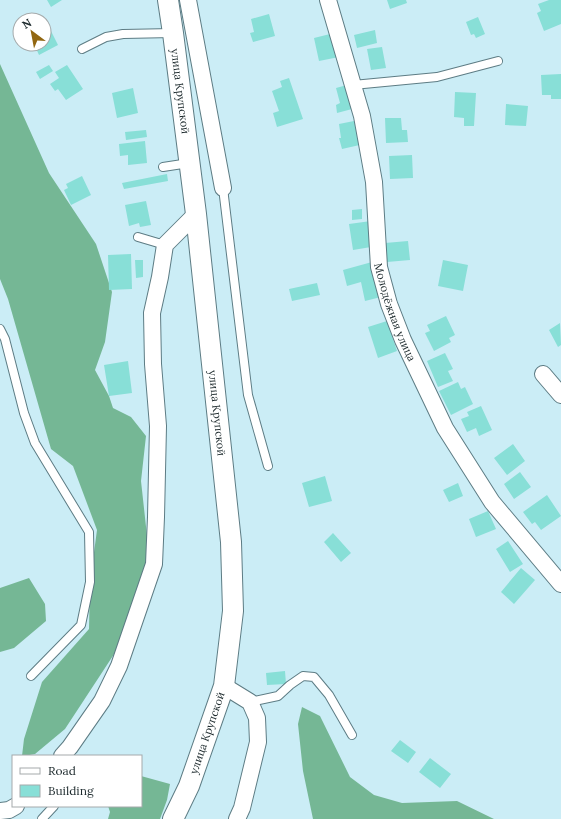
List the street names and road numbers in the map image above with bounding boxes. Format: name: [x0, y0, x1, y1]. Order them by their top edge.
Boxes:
street label: улица Крупской: [168, 48, 193, 135]
street label: Молодёжная улица: [371, 261, 419, 364]
street label: улица Крупской: [206, 369, 229, 457]
street label: улица Крупской: [186, 690, 228, 776]

